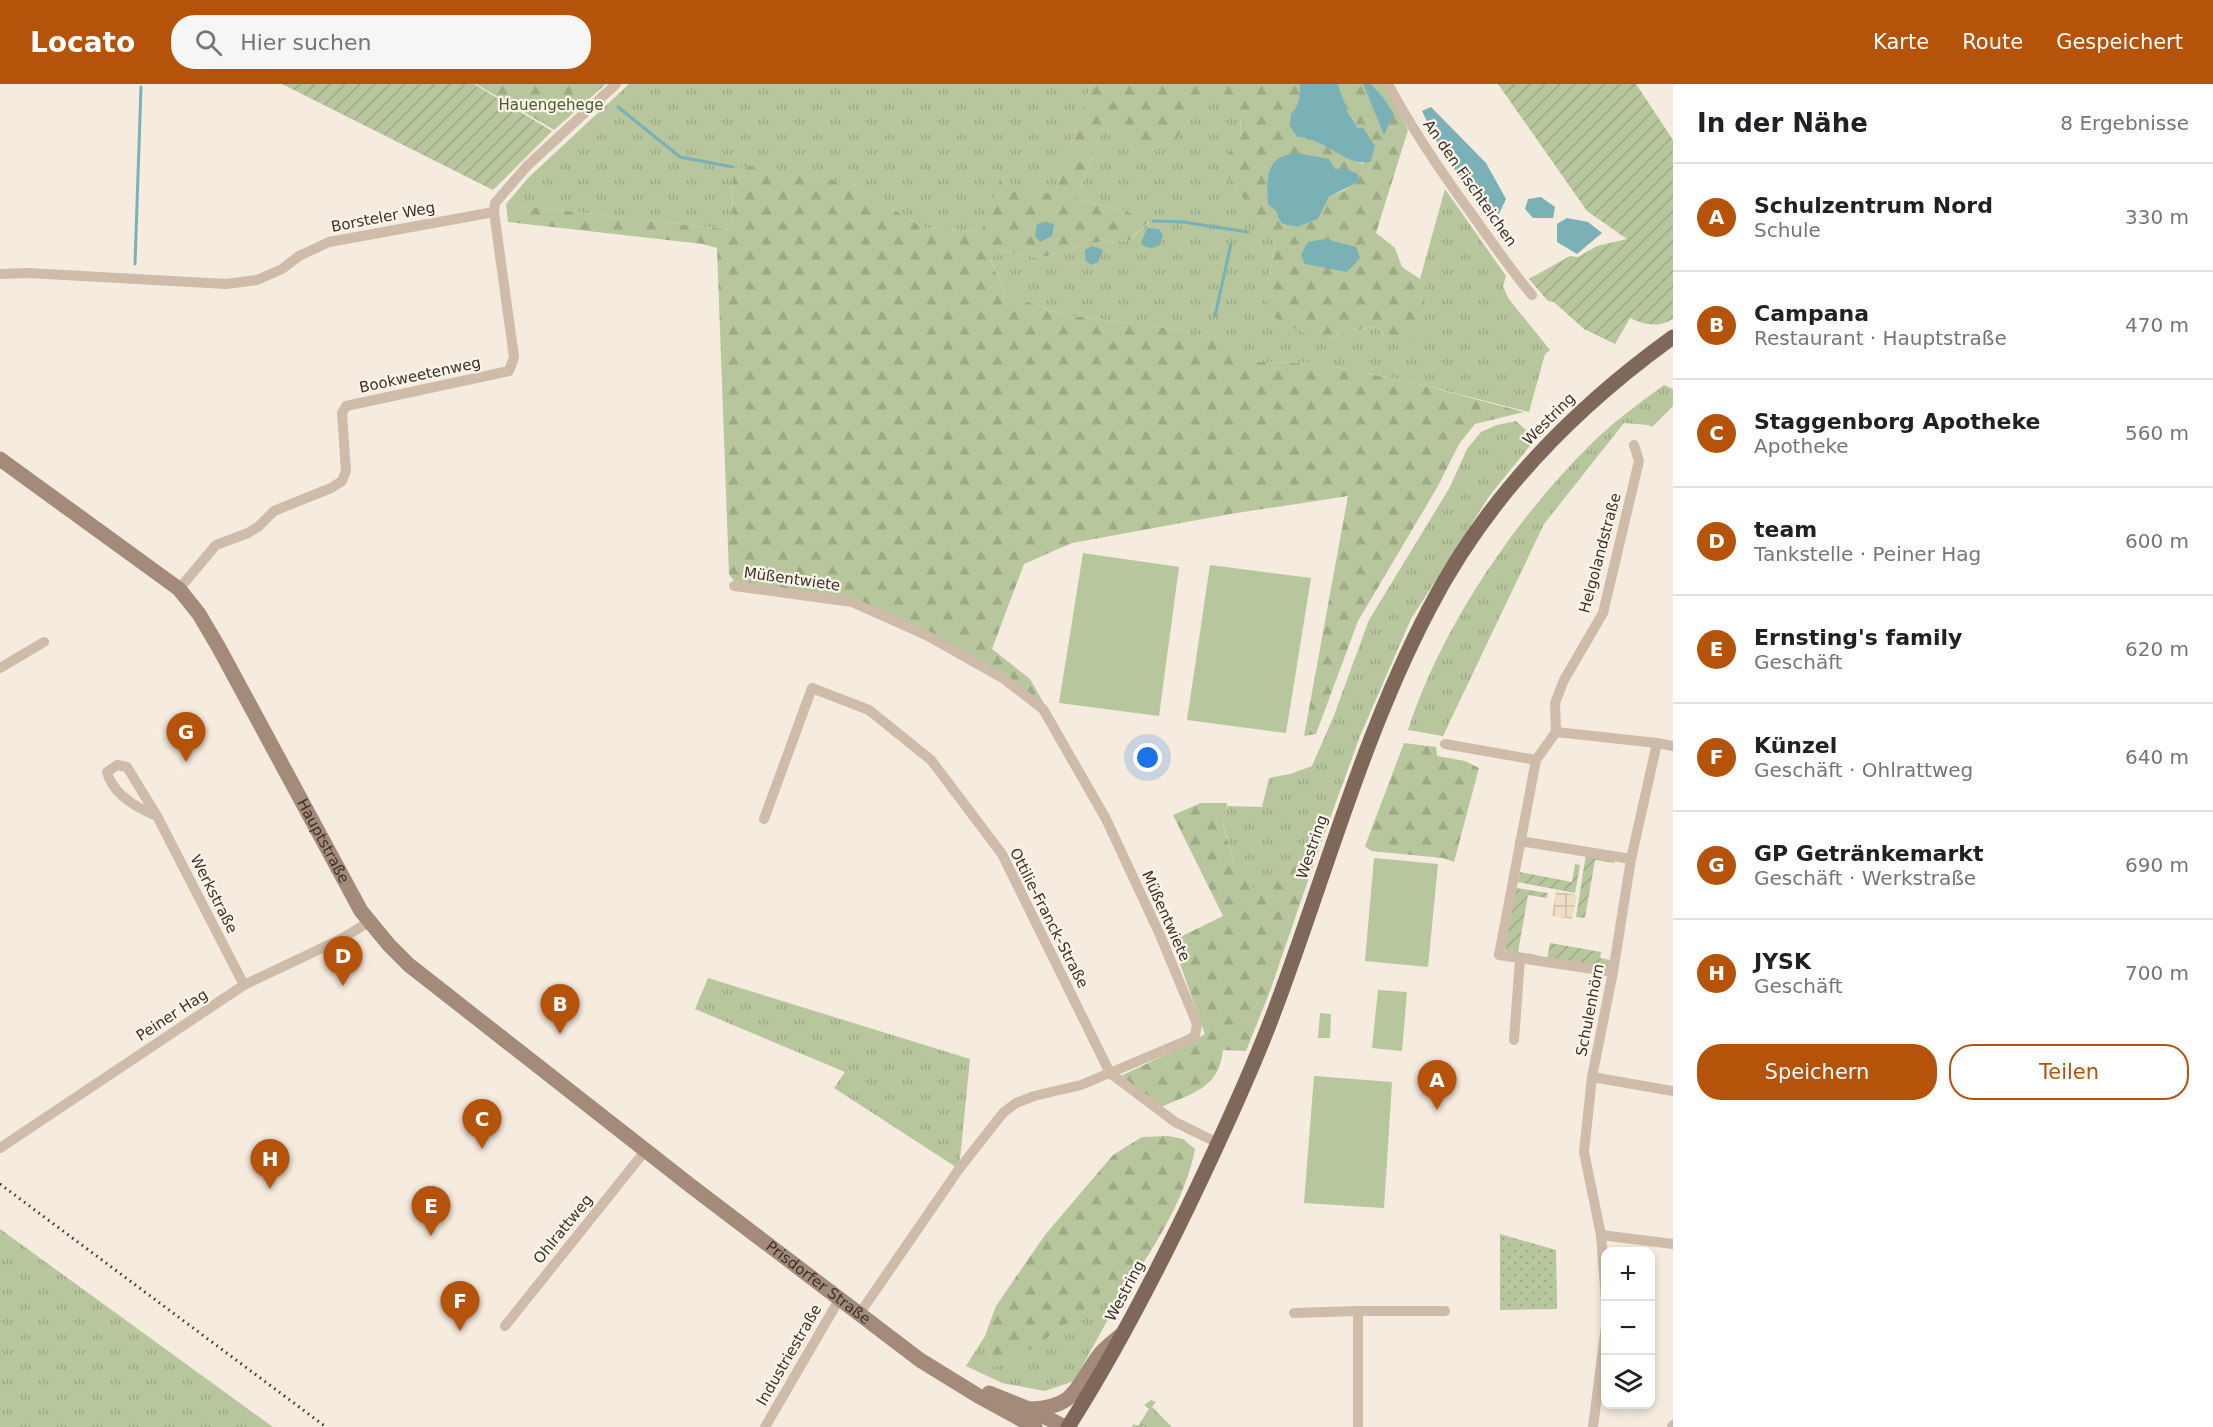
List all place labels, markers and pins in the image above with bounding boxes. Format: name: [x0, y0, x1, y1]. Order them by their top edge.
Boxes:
pin: G: [166, 712, 206, 762]
pin: D: [324, 936, 362, 986]
pin: B: [540, 984, 580, 1034]
pin: A: [1418, 1060, 1456, 1110]
pin: C: [462, 1100, 502, 1149]
pin: H: [250, 1140, 290, 1189]
pin: E: [412, 1186, 450, 1236]
pin: F: [440, 1282, 480, 1331]

